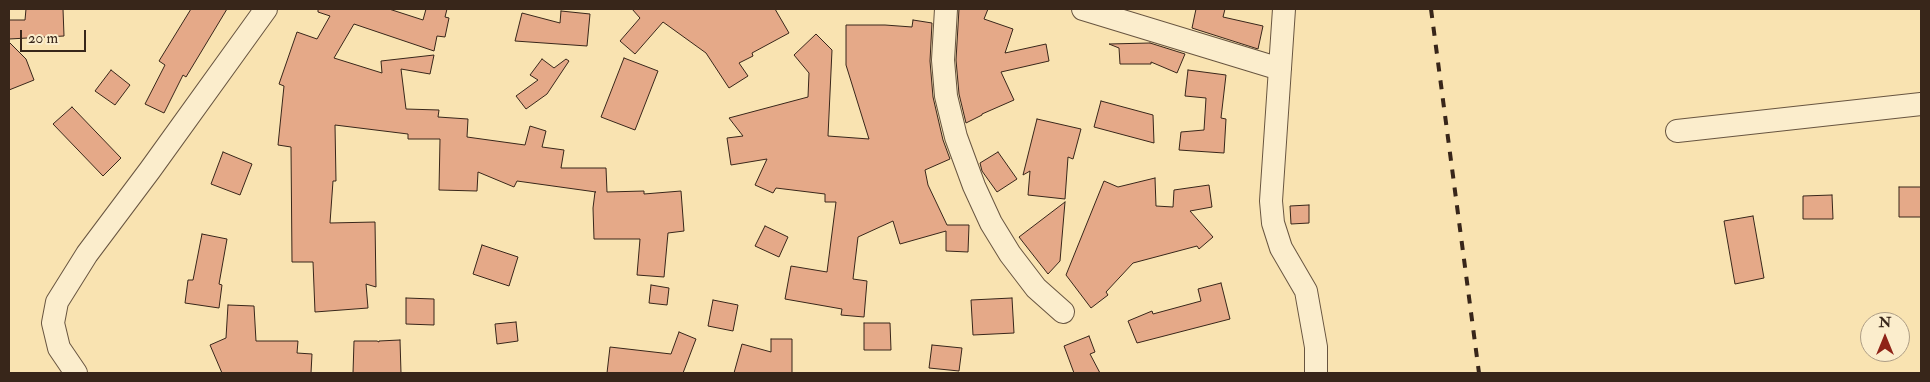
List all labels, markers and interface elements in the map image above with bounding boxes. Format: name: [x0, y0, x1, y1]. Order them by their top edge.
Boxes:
scale bar: [22, 20, 89, 52]
text: 20 m: [28, 29, 58, 48]
north arrow: [1860, 312, 1910, 362]
text: N: [1879, 314, 1891, 331]

